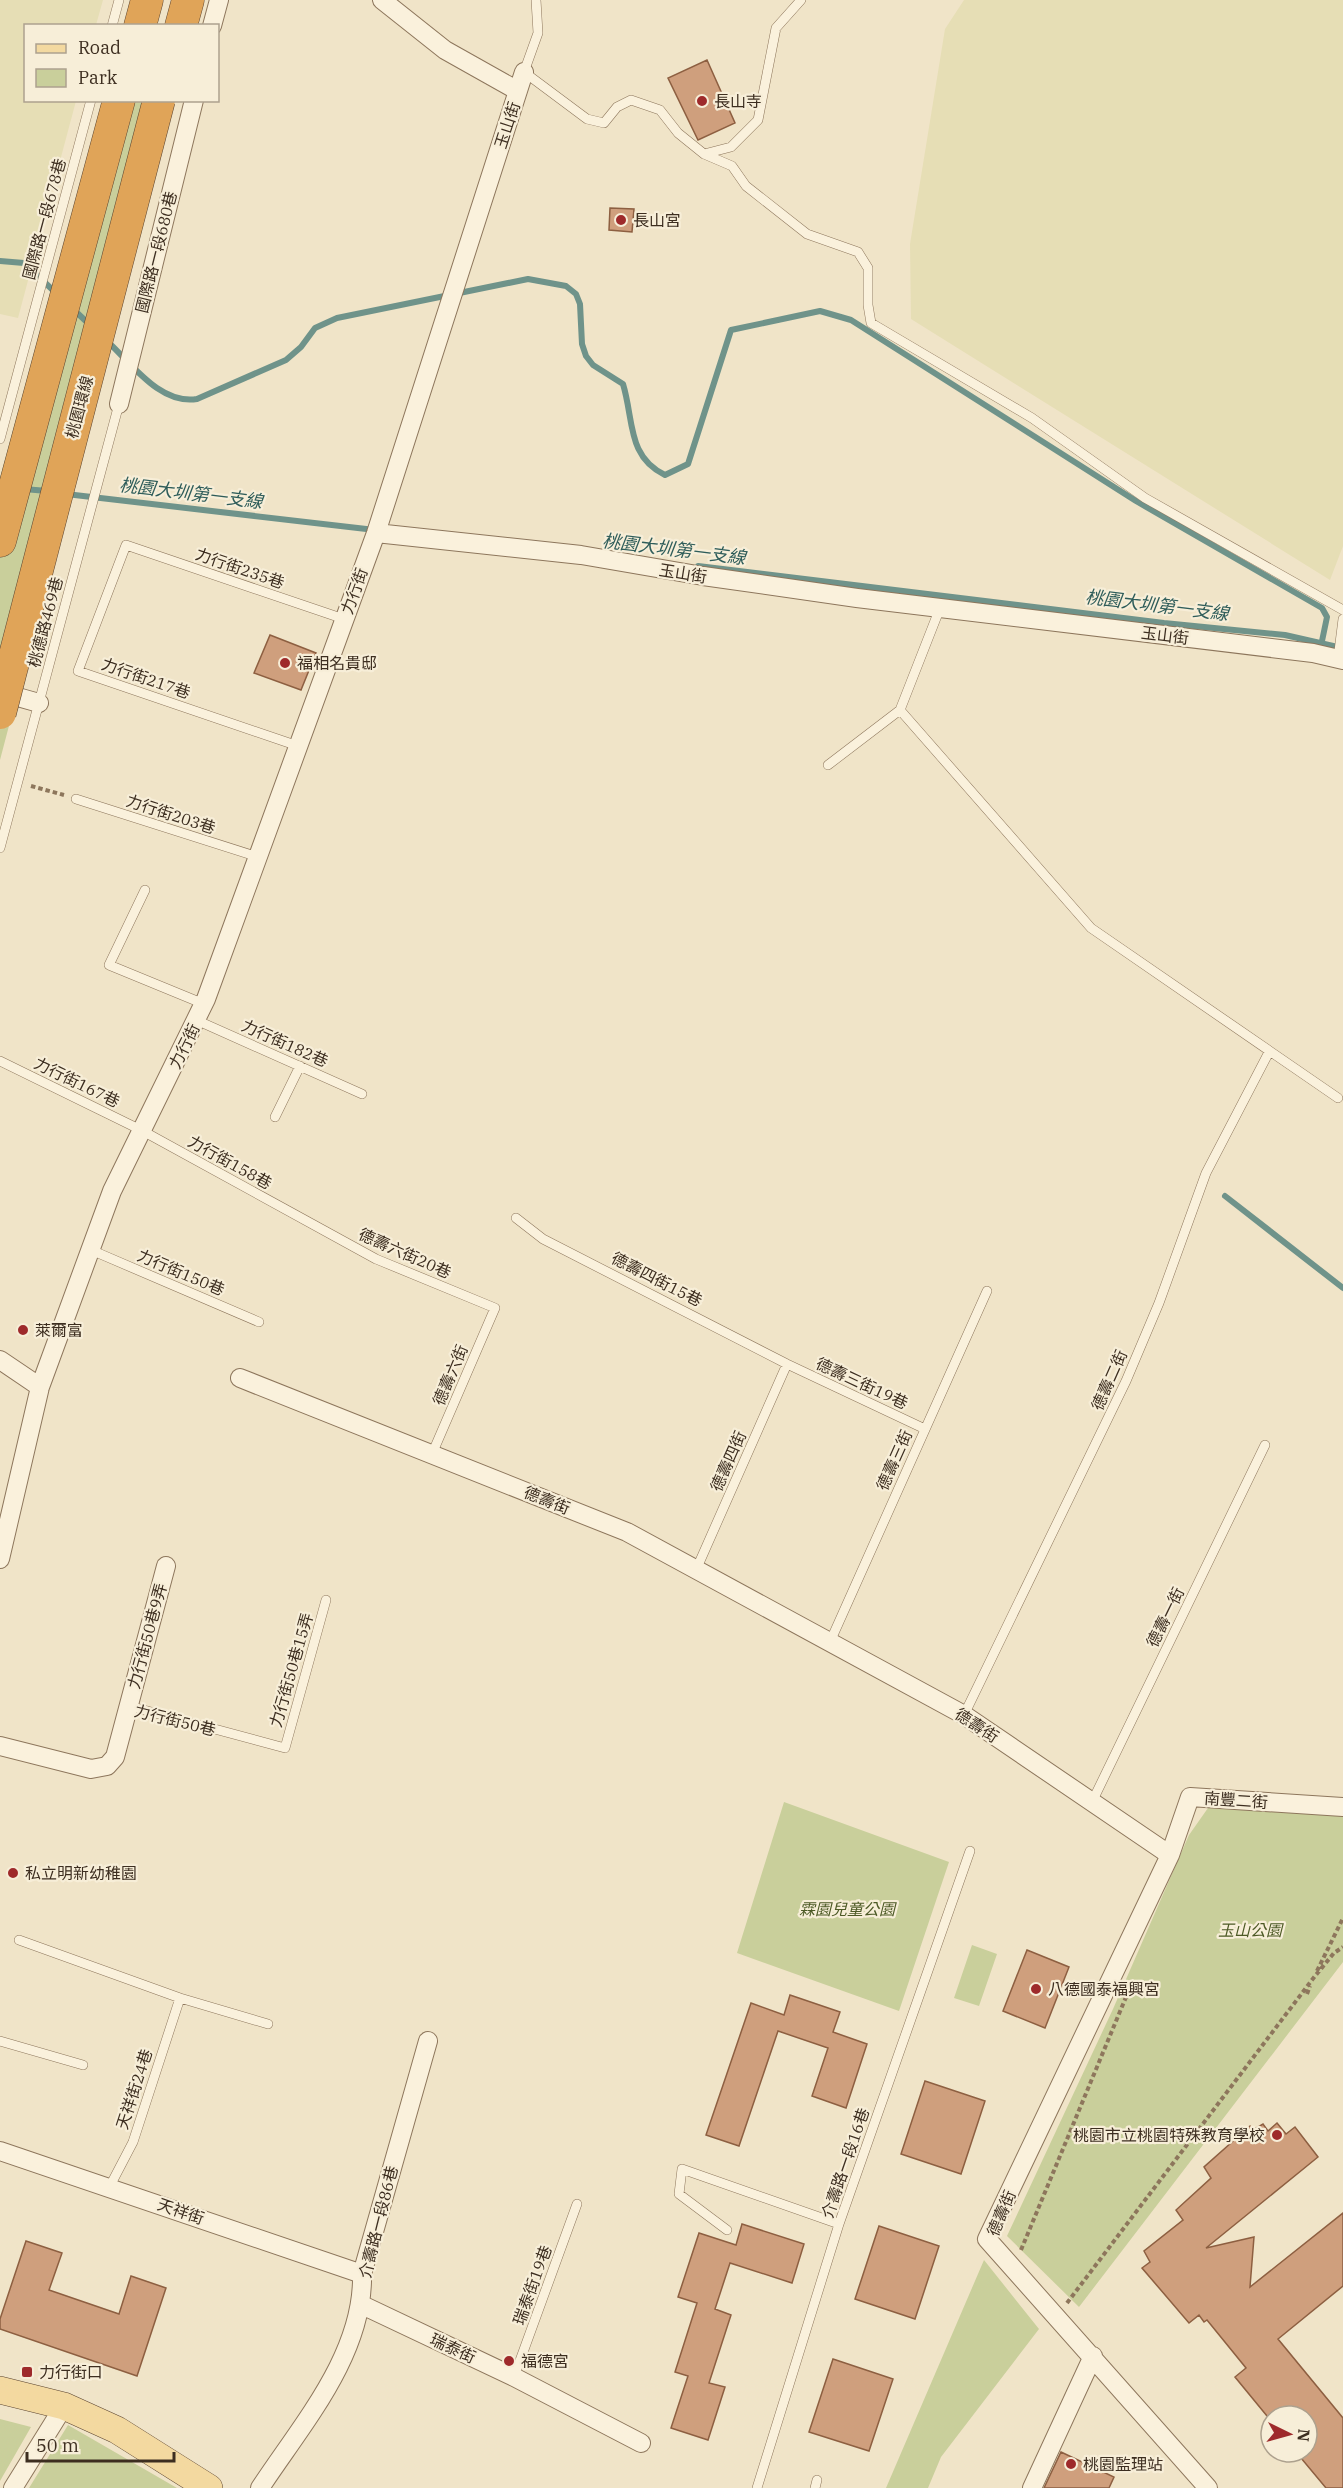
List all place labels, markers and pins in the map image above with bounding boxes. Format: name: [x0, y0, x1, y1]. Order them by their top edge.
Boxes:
place label: 長山寺: [714, 91, 762, 111]
marker: 長山寺: [695, 94, 709, 108]
place label: 長山宮: [633, 210, 681, 230]
marker: 長山宮: [614, 213, 628, 227]
place label: 福相名貴邸: [297, 653, 377, 673]
marker: 福相名貴邸: [278, 656, 292, 670]
place label: 萊爾富: [35, 1320, 83, 1340]
marker: 萊爾富: [16, 1323, 30, 1337]
place label: 私立明新幼稚園: [25, 1863, 137, 1883]
marker: 私立明新幼稚園: [6, 1866, 20, 1880]
place label: 八德國泰福興宮: [1048, 1979, 1160, 1999]
marker: 八德國泰福興宮: [1029, 1982, 1043, 1996]
place label: 桃園市立桃園特殊教育學校: [1073, 2125, 1265, 2145]
marker: 桃園市立桃園特殊教育學校: [1270, 2128, 1284, 2142]
place label: 福德宮: [521, 2351, 569, 2371]
marker: 福德宮: [502, 2354, 516, 2368]
place label: 力行街口: [39, 2362, 103, 2382]
marker: 力行街口: [20, 2365, 34, 2379]
place label: 桃園監理站: [1083, 2454, 1163, 2474]
marker: 桃園監理站: [1064, 2457, 1078, 2471]

